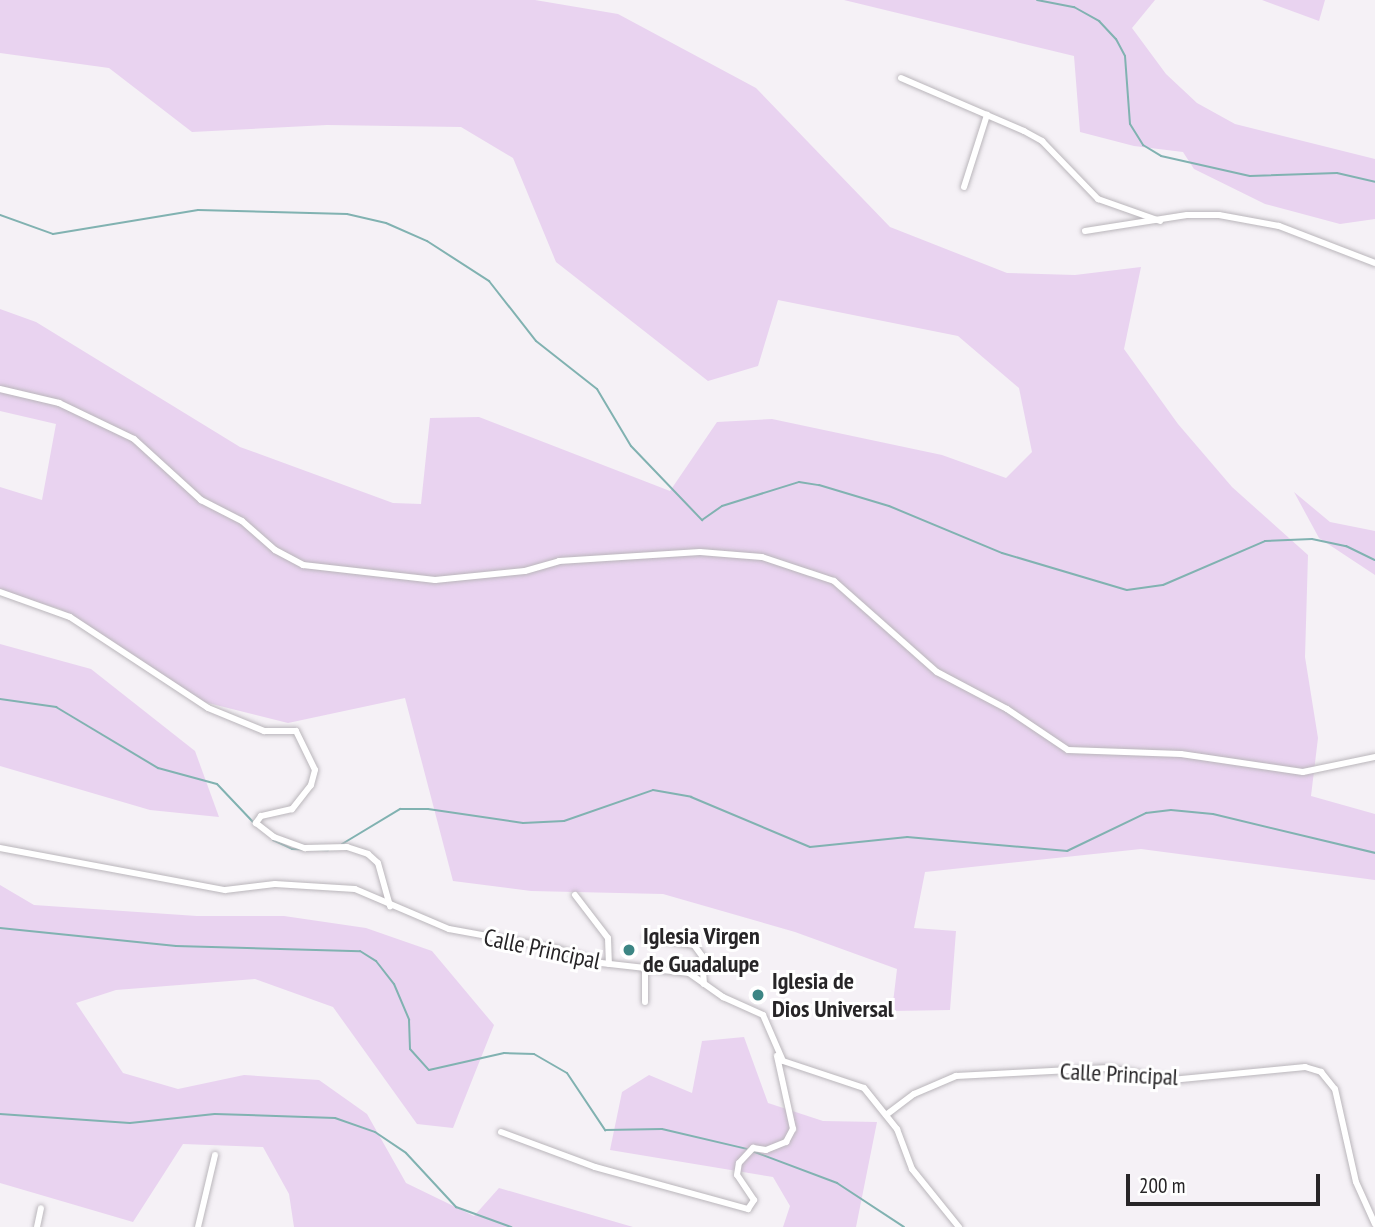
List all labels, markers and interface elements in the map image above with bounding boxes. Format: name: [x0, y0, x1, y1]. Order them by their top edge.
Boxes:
place label: Iglesia Virgen de Guadalupe: [643, 922, 760, 978]
street label: Calle Principal: [481, 923, 603, 975]
marker: Iglesia Virgen de Guadalupe: [621, 942, 637, 958]
place label: Iglesia de Dios Universal: [772, 967, 894, 1023]
marker: Iglesia de Dios Universal: [750, 987, 766, 1003]
street label: Calle Principal: [1059, 1057, 1179, 1091]
scale bar: [1130, 1160, 1324, 1204]
text: 200 m: [1139, 1172, 1185, 1199]

